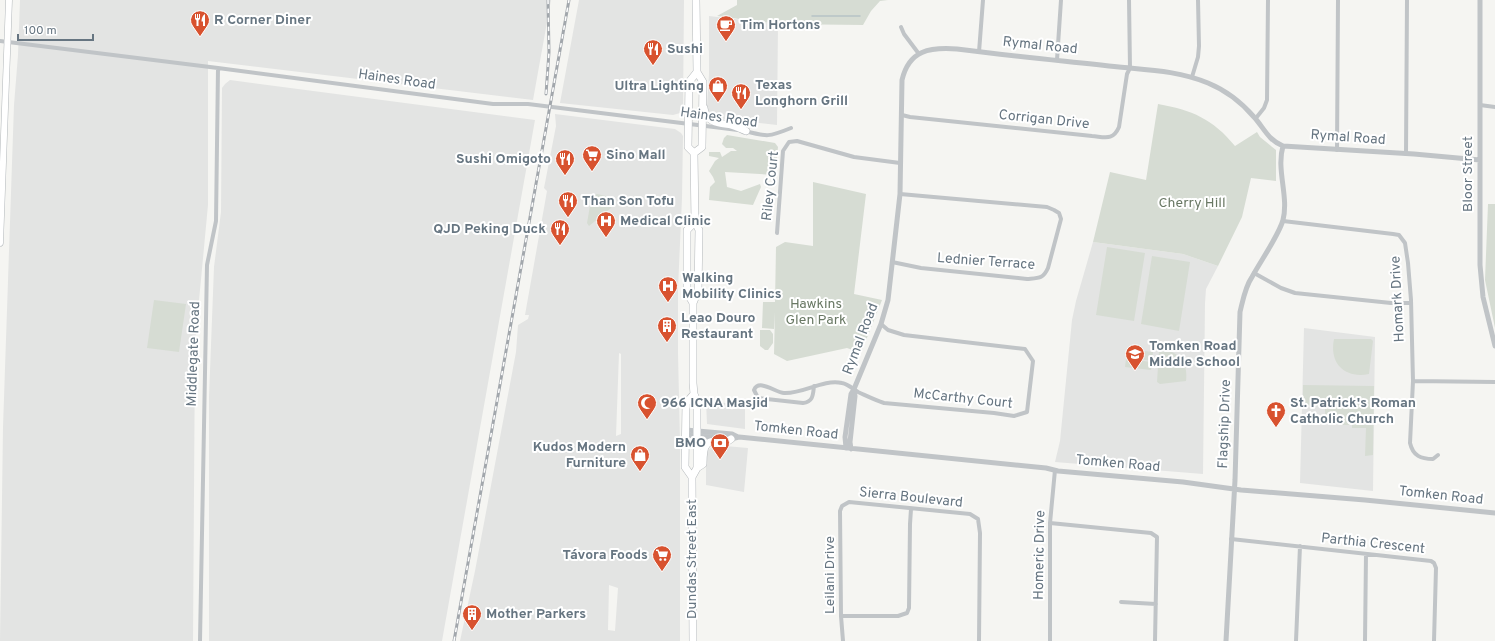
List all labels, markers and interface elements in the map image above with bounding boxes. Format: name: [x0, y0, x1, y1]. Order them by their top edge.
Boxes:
restaurant icon: R Corner Diner: [189, 9, 211, 37]
place label: R Corner Diner: [214, 12, 311, 29]
cafe icon: Tim Hortons: [715, 14, 737, 42]
scale bar: [18, 16, 93, 42]
place label: Tim Hortons: [740, 17, 820, 34]
text: 100 m: [24, 23, 57, 39]
street label: Rymal Road: [1002, 34, 1078, 58]
restaurant icon: Sushi: [642, 38, 664, 66]
place label: Sushi: [667, 41, 703, 58]
street label: Haines Road: [357, 66, 437, 94]
shop icon: Ultra Lighting: [707, 75, 729, 103]
place label: Texas Longhorn Grill: [755, 77, 848, 110]
place label: Ultra Lighting: [614, 78, 704, 95]
restaurant icon: Texas Longhorn Grill: [730, 82, 752, 110]
street label: Haines Road: [679, 104, 759, 132]
street label: Corrigan Drive: [998, 107, 1090, 133]
street label: Rymal Road: [1310, 127, 1386, 149]
street label: Bloor Street: [1460, 136, 1477, 212]
supermarket icon: Sino Mall: [581, 144, 603, 172]
place label: Sino Mall: [606, 147, 666, 164]
restaurant icon: Sushi Omigoto: [554, 148, 576, 176]
street label: Riley Court: [759, 150, 783, 222]
place label: Sushi Omigoto: [456, 151, 551, 168]
restaurant icon: Than Son Tofu: [557, 190, 579, 218]
place label: Than Son Tofu: [582, 193, 674, 210]
park label: Cherry Hill: [1158, 195, 1226, 212]
hospital icon: Medical Clinic: [595, 210, 617, 238]
place label: Medical Clinic: [620, 213, 711, 230]
restaurant icon: QJD Peking Duck: [549, 218, 571, 246]
place label: QJD Peking Duck: [433, 221, 546, 238]
street label: Lednier Terrace: [936, 250, 1036, 274]
street label: Homark Drive: [1387, 255, 1409, 343]
place label: Walking Mobility Clinics: [682, 270, 782, 303]
hospital icon: Walking Mobility Clinics: [657, 275, 679, 303]
park label: Hawkins Glen Park: [785, 296, 847, 329]
street label: Middlegate Road: [184, 301, 204, 407]
street label: Rymal Road: [840, 301, 882, 377]
place label: Leao Douro Restaurant: [681, 310, 755, 343]
building icon: Leao Douro Restaurant: [656, 315, 678, 343]
place label: Tomken Road Middle School: [1149, 338, 1240, 371]
school or university icon: Tomken Road Middle School: [1124, 343, 1146, 371]
street label: Flagship Drive: [1215, 379, 1235, 469]
street label: McCarthy Court: [913, 385, 1013, 413]
mosque icon: 966 ICNA Masjid: [636, 392, 658, 420]
place label: 966 ICNA Masjid: [661, 395, 768, 412]
place label: St. Patrick's Roman Catholic Church: [1290, 395, 1416, 428]
church icon: St. Patrick's Roman Catholic Church: [1265, 400, 1287, 428]
street label: Tomken Road: [753, 418, 839, 444]
bank icon: BMO: [709, 432, 731, 460]
place label: BMO: [675, 435, 706, 452]
place label: Kudos Modern Furniture: [533, 439, 626, 472]
shop icon: Kudos Modern Furniture: [629, 444, 651, 472]
street label: Tomken Road: [1075, 452, 1161, 476]
street label: Tomken Road: [1398, 483, 1484, 509]
street label: Sierra Boulevard: [858, 484, 964, 512]
street label: Dundas Street East: [684, 499, 701, 619]
street label: Homeric Drive: [1031, 510, 1049, 600]
street label: Parthia Crescent: [1320, 530, 1426, 558]
street label: Leilani Drive: [822, 536, 839, 614]
supermarket icon: Távora Foods: [651, 544, 673, 572]
place label: Távora Foods: [563, 547, 648, 564]
building icon: Mother Parkers: [461, 603, 483, 631]
place label: Mother Parkers: [486, 606, 586, 623]

